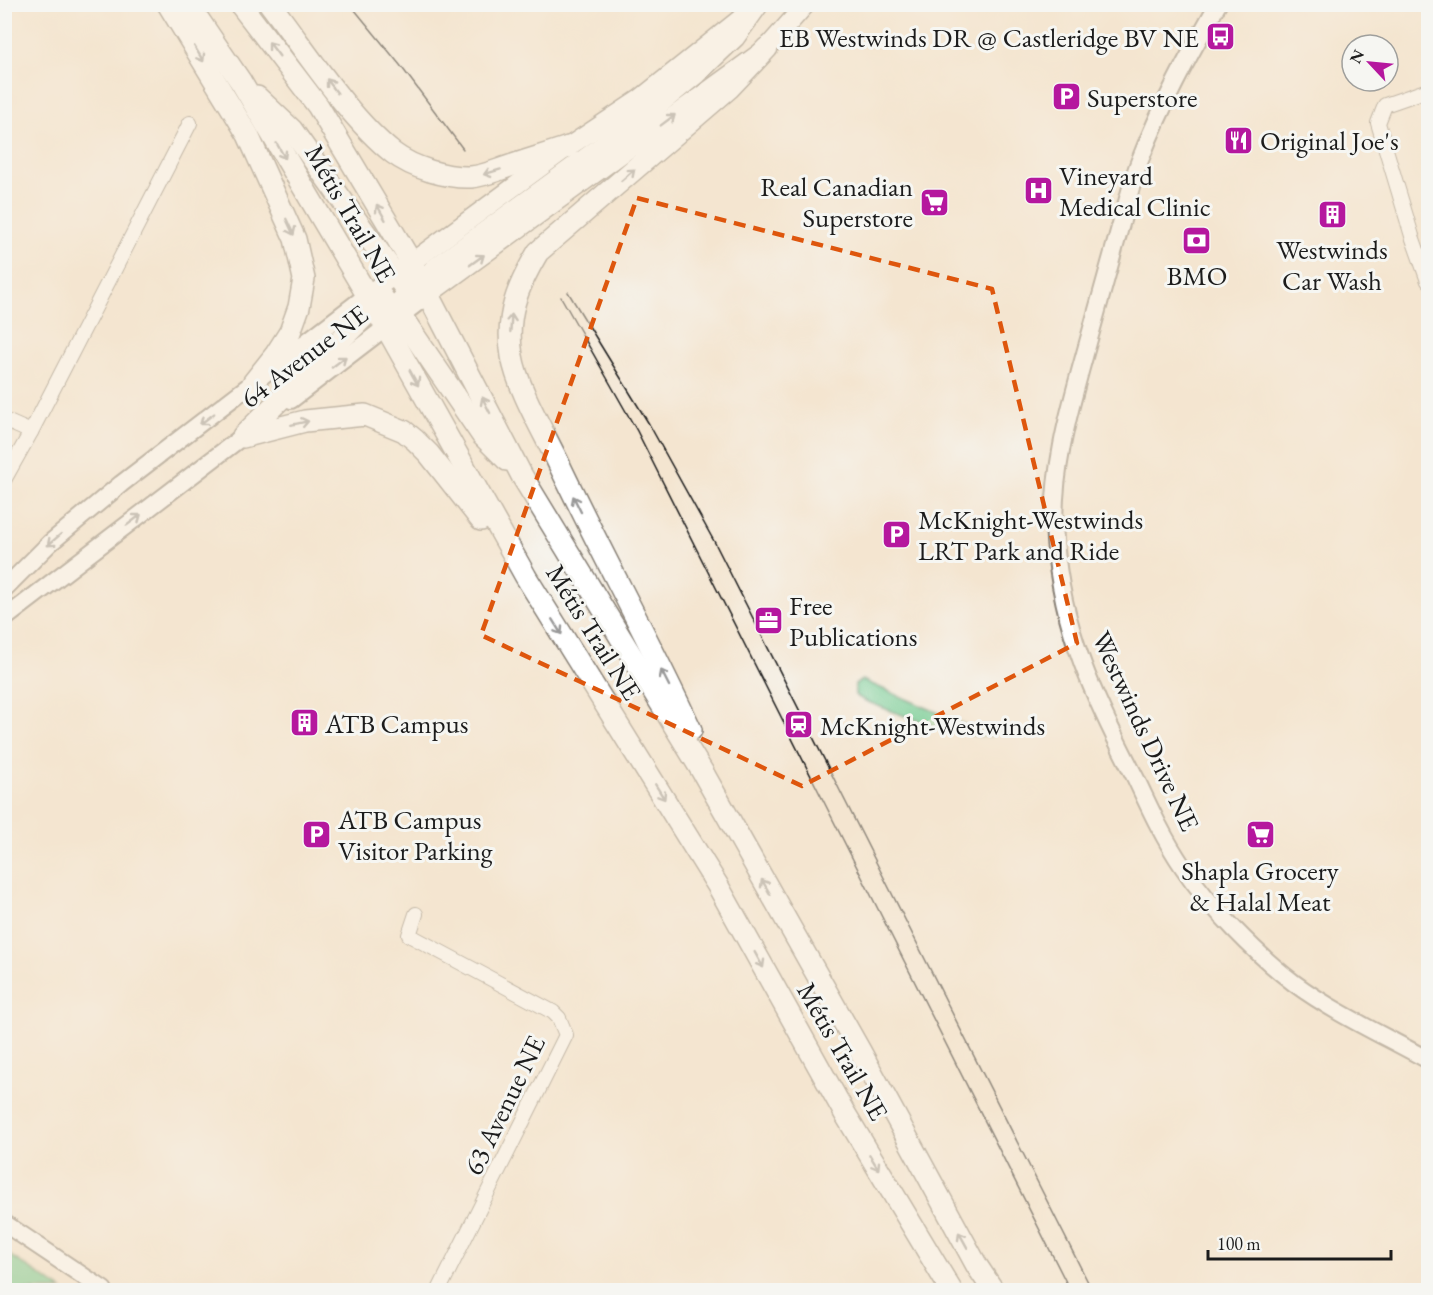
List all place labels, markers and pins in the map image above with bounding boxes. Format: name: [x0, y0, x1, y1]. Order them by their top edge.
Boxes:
place label: EB Westwinds DR @ Castleridge BV NE: [779, 20, 1199, 55]
bus stop icon: EB Westwinds DR @ Castleridge BV NE: [1204, 21, 1236, 53]
place label: Superstore: [1087, 80, 1197, 115]
parking icon: Superstore: [1050, 81, 1082, 113]
place label: Original Joe's: [1260, 123, 1399, 158]
restaurant icon: Original Joe's: [1223, 124, 1255, 156]
place label: Vineyard Medical Clinic: [1059, 158, 1211, 224]
place label: Real Canadian Superstore: [760, 169, 913, 235]
hospital icon: Vineyard Medical Clinic: [1022, 175, 1054, 207]
supermarket icon: Real Canadian Superstore: [918, 186, 950, 218]
building icon: Westwinds Car Wash: [1316, 198, 1348, 230]
bank icon: BMO: [1181, 224, 1213, 256]
place label: Westwinds Car Wash: [1276, 232, 1388, 298]
place label: BMO: [1167, 258, 1227, 293]
place label: McKnight-Westwinds LRT Park and Ride: [918, 502, 1143, 568]
parking icon: McKnight-Westwinds LRT Park and Ride: [881, 519, 913, 551]
place label: Free Publications: [789, 588, 918, 654]
office icon: Free Publications: [752, 605, 784, 637]
place label: ATB Campus: [324, 706, 468, 741]
building icon: ATB Campus: [288, 707, 320, 739]
place label: McKnight-Westwinds: [820, 708, 1045, 743]
station icon: McKnight-Westwinds: [783, 709, 815, 741]
place label: ATB Campus Visitor Parking: [337, 802, 493, 868]
parking icon: ATB Campus Visitor Parking: [301, 819, 333, 851]
supermarket icon: Shapla Grocery & Halal Meat: [1244, 819, 1276, 851]
place label: Shapla Grocery & Halal Meat: [1181, 853, 1339, 919]

